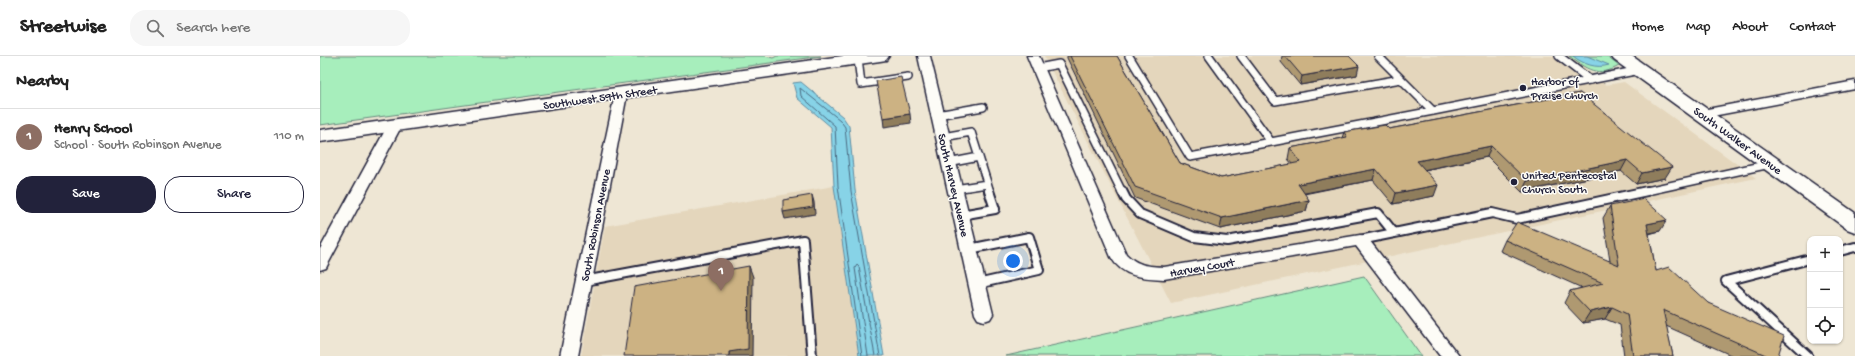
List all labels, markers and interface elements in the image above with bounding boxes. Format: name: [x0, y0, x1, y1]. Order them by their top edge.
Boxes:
search box: [130, 10, 410, 46]
text: Streetwise: [20, 16, 106, 39]
icon: search: [144, 17, 166, 39]
text: Search here: [176, 19, 250, 37]
text: Home: [1632, 19, 1664, 36]
text: Map: [1686, 19, 1710, 36]
text: About: [1732, 19, 1768, 36]
text: Contact: [1790, 19, 1835, 36]
text: Nearby: [16, 72, 69, 92]
place label: Harbor of Praise Church: [1530, 76, 1598, 104]
marker: Harbor of Praise Church: [1518, 83, 1528, 93]
street label: Southwest 59th Street: [542, 84, 659, 114]
street label: South Walker Avenue: [1690, 105, 1784, 179]
text: Henry School: [54, 120, 133, 138]
text: 1: [26, 129, 32, 144]
text: 110 m: [274, 129, 304, 144]
street label: South Harvey Avenue: [933, 132, 971, 239]
text: School · South Robinson Avenue: [54, 138, 222, 153]
street label: South Robinson Avenue: [579, 167, 615, 283]
place label: United Pentecostal Church South: [1522, 170, 1617, 198]
button: Save: [16, 176, 156, 213]
button: Share: [164, 176, 304, 213]
marker: United Pentecostal Church South: [1509, 177, 1519, 187]
map controls: [1807, 236, 1843, 344]
button: +: [1807, 236, 1843, 272]
your location: [1003, 251, 1023, 271]
street label: Harvey Court: [1169, 256, 1237, 282]
pin: 1: [708, 258, 734, 291]
button: −: [1807, 272, 1843, 308]
button: locate: [1807, 308, 1843, 344]

